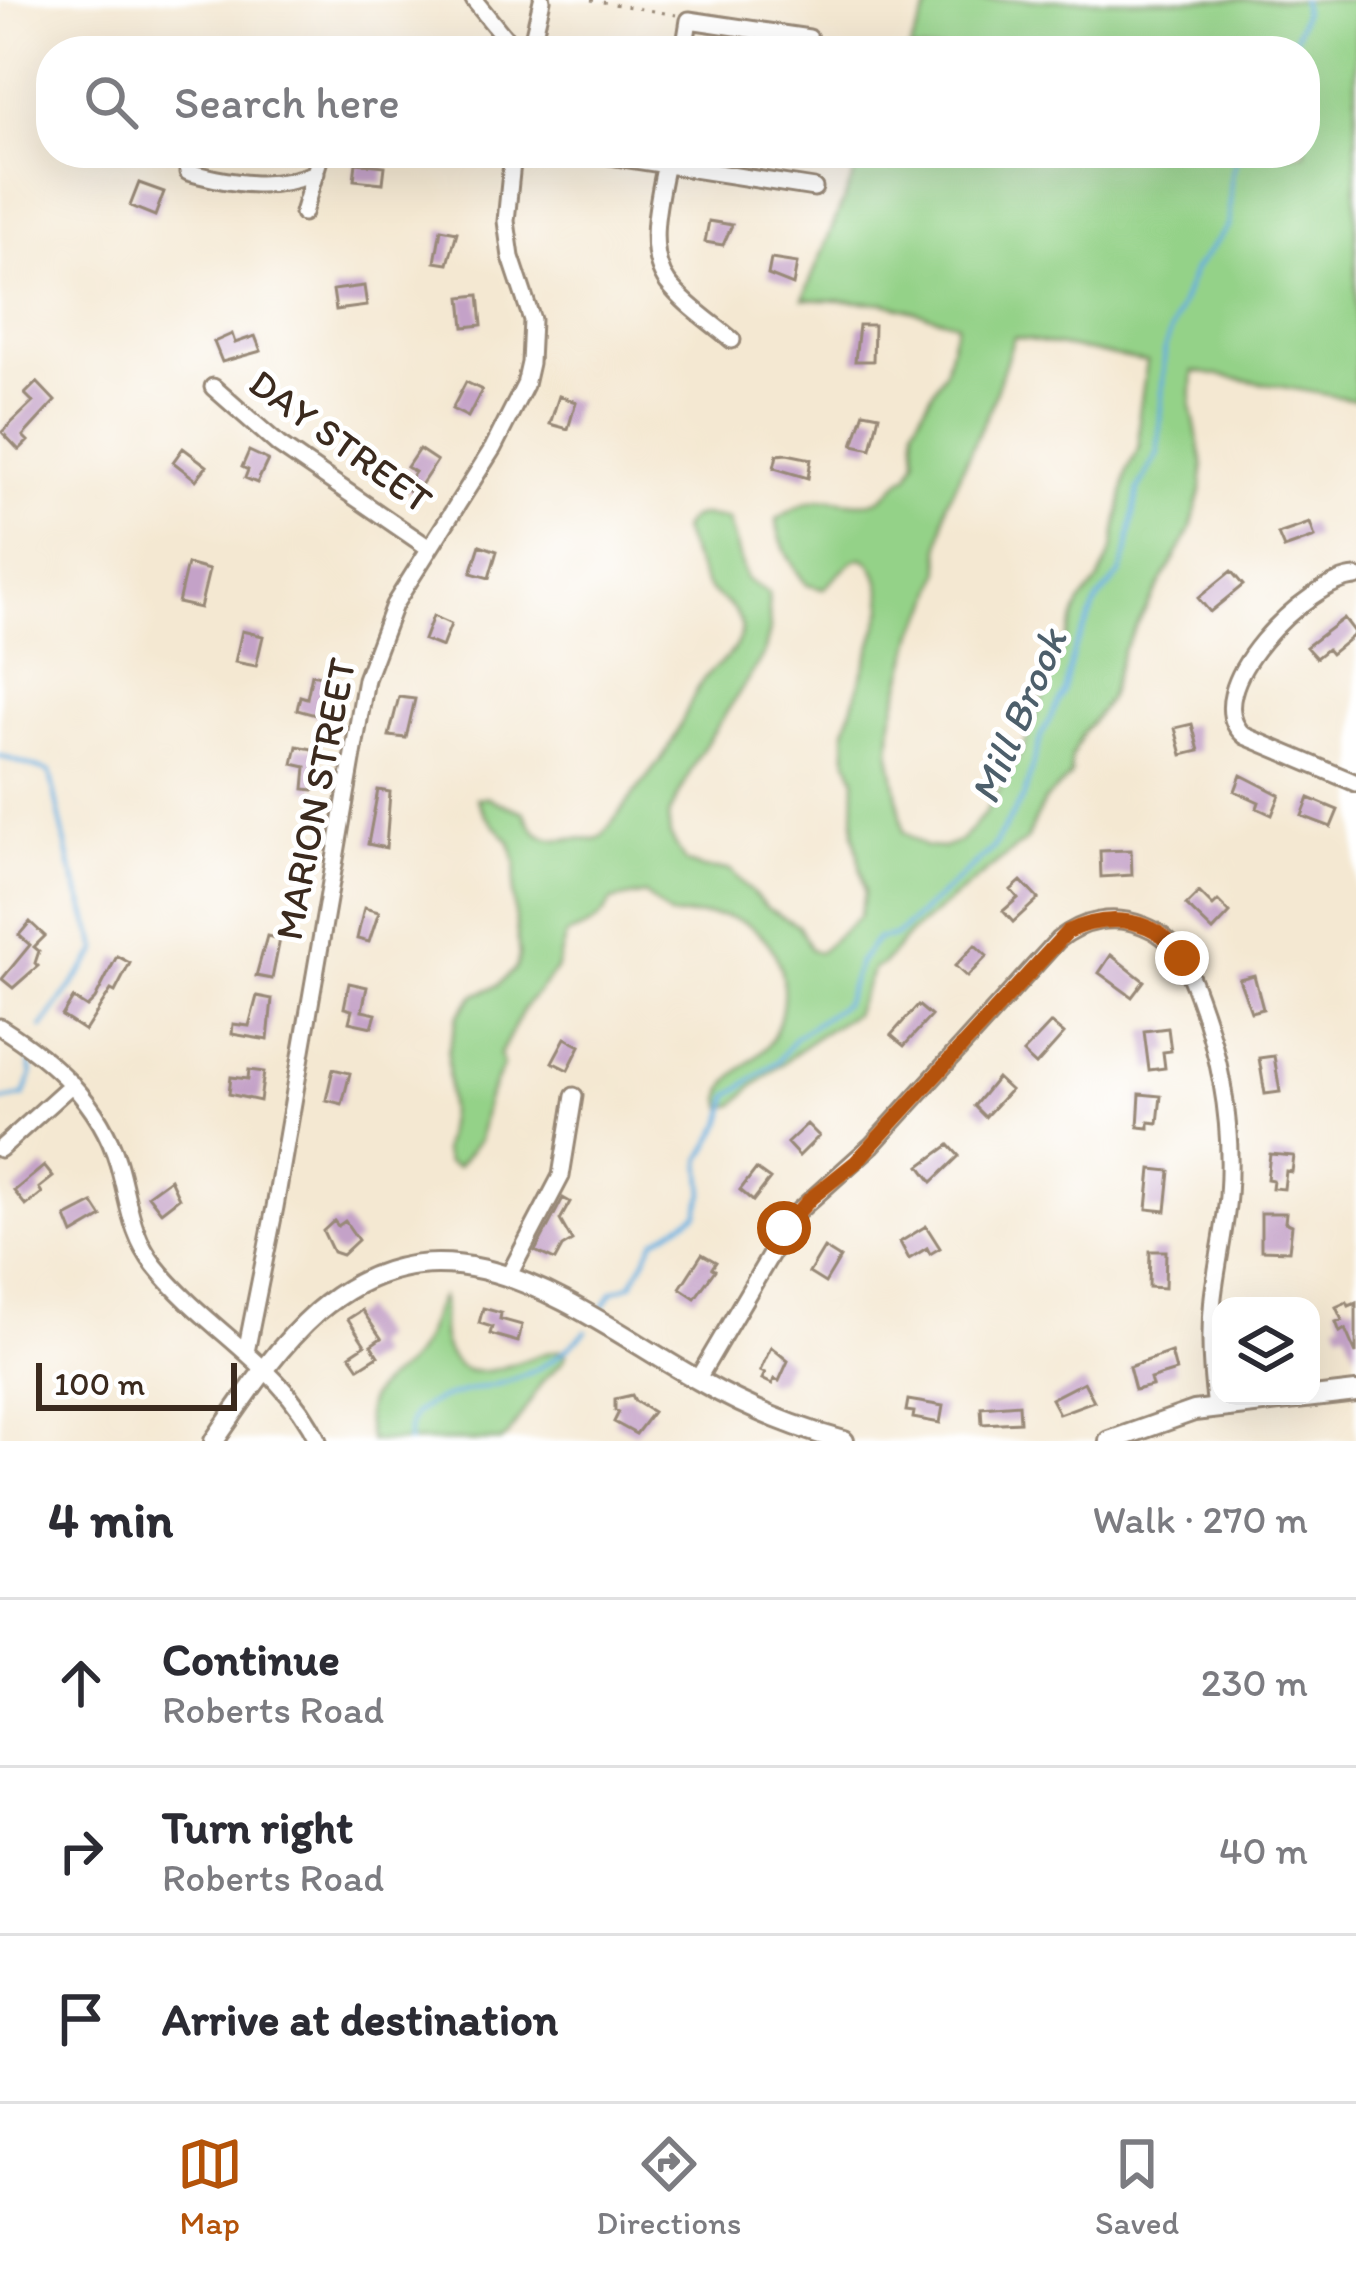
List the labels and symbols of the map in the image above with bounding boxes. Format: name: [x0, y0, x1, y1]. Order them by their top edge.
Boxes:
street label: DAY STREET: [240, 359, 442, 523]
water label: Mill Brook: [958, 619, 1078, 811]
street label: MARION STREET: [265, 654, 365, 944]
route end: [1155, 931, 1209, 985]
route start: [757, 1201, 811, 1255]
scale bar: [36, 1357, 237, 1410]

